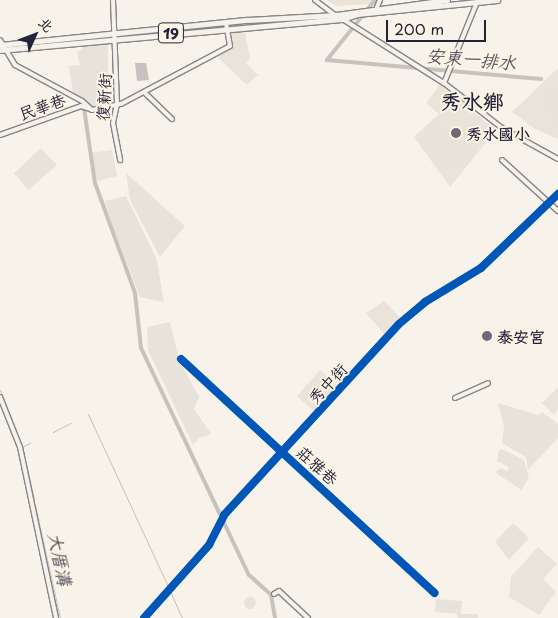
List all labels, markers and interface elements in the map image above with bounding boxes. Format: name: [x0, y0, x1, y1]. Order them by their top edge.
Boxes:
north arrow: [10, 10, 60, 60]
scale bar: [388, 10, 488, 42]
text: 北: [34, 12, 59, 37]
text: 200 m: [394, 17, 444, 40]
road number: 19: [157, 20, 185, 46]
water label: 安東一排水: [425, 44, 517, 74]
street label: 復新街: [92, 73, 114, 121]
district label: 秀水鄉: [441, 87, 503, 113]
street label: 民華巷: [16, 89, 68, 123]
place label: 秀水國小: [466, 123, 530, 143]
marker: 秀水國小: [450, 127, 462, 139]
place label: 泰安宮: [497, 326, 545, 346]
marker: 泰安宮: [481, 330, 493, 342]
street label: 秀中街: [304, 359, 350, 407]
street label: 莊雅巷: [294, 442, 342, 488]
water label: 大厝溝: [44, 530, 76, 588]

